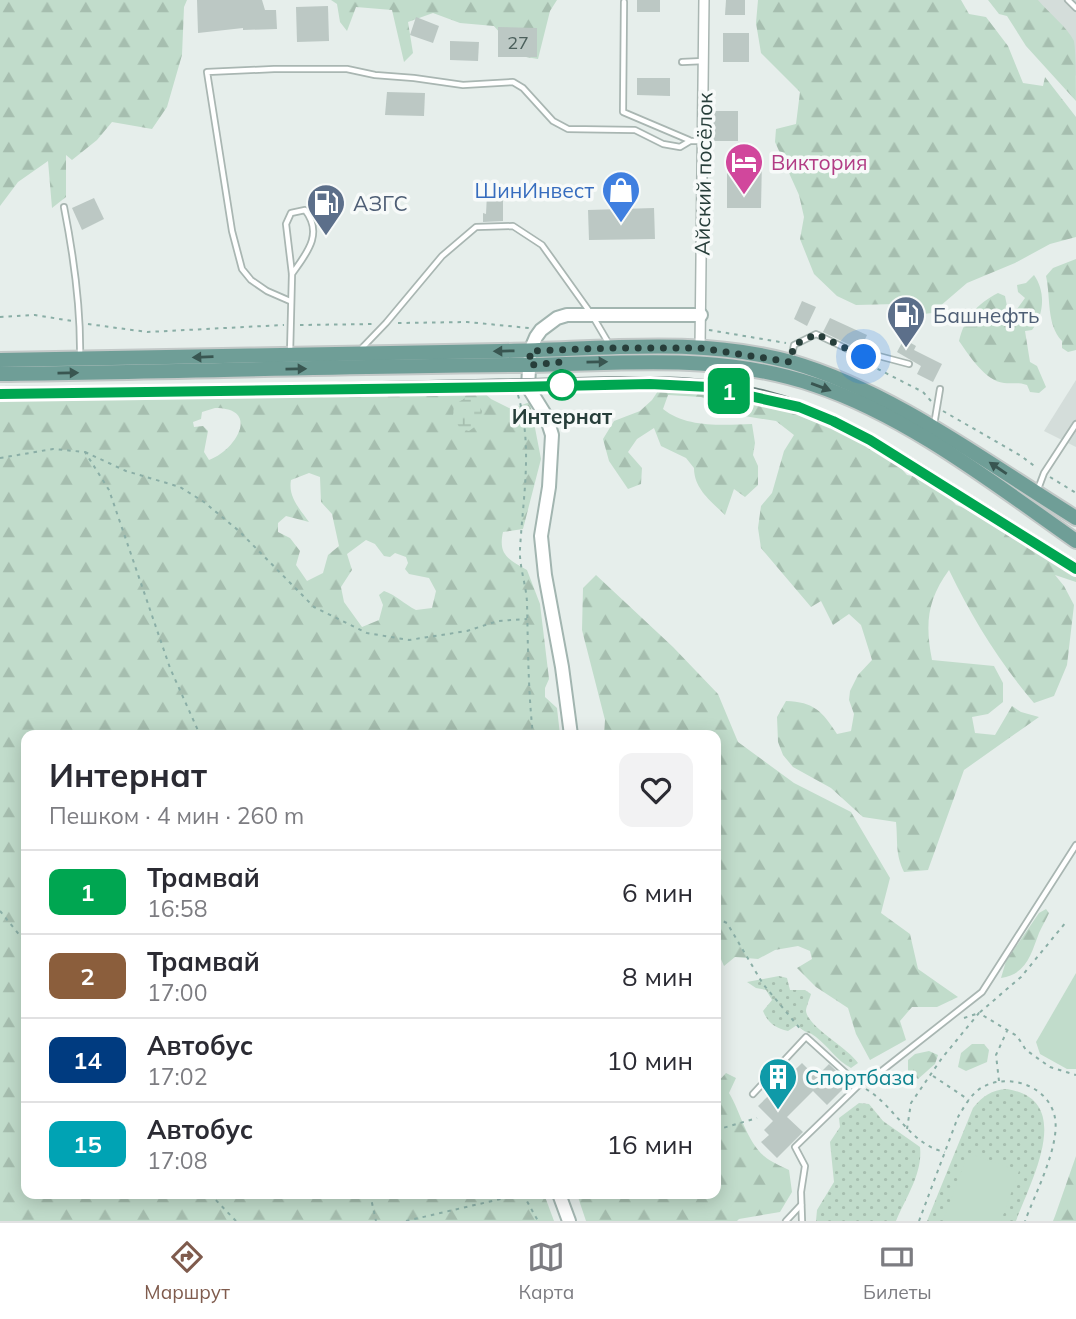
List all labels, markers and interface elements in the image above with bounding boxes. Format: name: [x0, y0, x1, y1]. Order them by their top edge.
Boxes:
house number: 27: [507, 31, 529, 54]
street label: Айский посёлок: [689, 92, 717, 256]
hotel icon: Виктория: [723, 141, 765, 196]
place label: Виктория: [771, 149, 868, 175]
shop icon: ШинИнвест: [600, 169, 642, 224]
place label: ШинИнвест: [474, 177, 594, 203]
fuel station icon: АЗГС: [305, 182, 347, 237]
place label: АЗГС: [353, 190, 408, 216]
fuel station icon: Башнефть: [885, 294, 927, 349]
place label: Башнефть: [933, 302, 1040, 328]
your location: [846, 339, 881, 374]
one-way arrow: [493, 345, 515, 357]
one-way arrow: [192, 352, 214, 363]
one-way arrow: [586, 356, 608, 368]
one-way arrow: [285, 363, 307, 375]
one-way arrow: [57, 367, 79, 379]
line badge: 1: [706, 368, 752, 414]
marker: Интернат: [547, 370, 577, 400]
text: 1: [722, 376, 736, 406]
one-way arrow: [810, 382, 831, 393]
place label: Интернат: [512, 403, 613, 429]
one-way arrow: [989, 461, 1007, 475]
button: heart: [619, 753, 693, 827]
text: Интернат: [49, 754, 207, 795]
text: Пешком · 4 мин · 260 m: [49, 801, 304, 830]
text: Трамвай: [147, 861, 260, 894]
text: 6 мин: [622, 876, 693, 909]
text: 1: [80, 877, 95, 907]
text: 16:58: [147, 894, 207, 923]
text: Трамвай: [147, 945, 260, 978]
text: 8 мин: [622, 960, 693, 993]
text: 2: [80, 961, 95, 991]
text: 17:00: [147, 978, 207, 1007]
text: Автобус: [147, 1029, 253, 1062]
text: 10 мин: [606, 1044, 693, 1077]
text: 14: [73, 1045, 102, 1075]
building icon: Спортбаза: [757, 1056, 799, 1111]
text: 17:02: [147, 1062, 207, 1091]
place label: Спортбаза: [805, 1064, 915, 1090]
text: Автобус: [147, 1113, 253, 1146]
text: 16 мин: [606, 1128, 693, 1161]
text: 15: [73, 1129, 102, 1159]
text: 17:08: [147, 1146, 207, 1175]
tab: Маршрут: [144, 1238, 230, 1304]
tab: Карта: [518, 1238, 574, 1304]
tab: Билеты: [863, 1238, 932, 1304]

